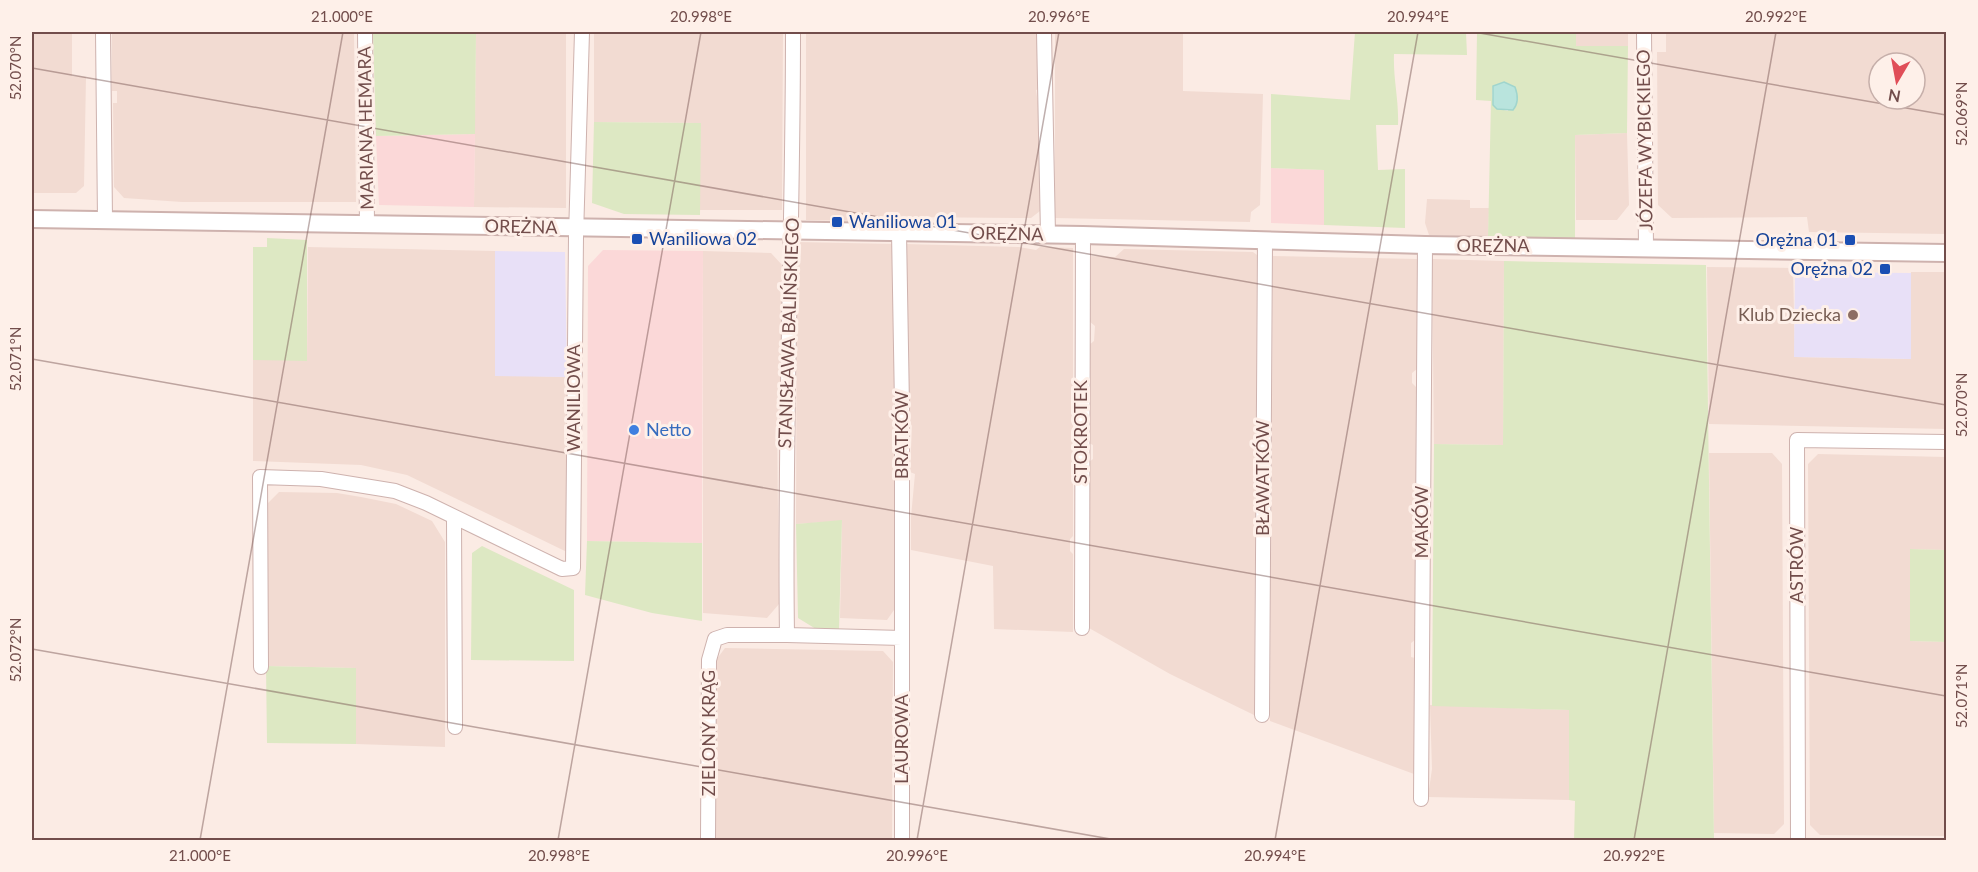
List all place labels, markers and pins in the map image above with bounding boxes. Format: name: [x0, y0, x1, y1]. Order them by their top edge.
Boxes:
place label: Waniliowa 01: [849, 210, 957, 232]
marker: Waniliowa 01: [830, 215, 844, 229]
place label: Waniliowa 02: [649, 227, 757, 249]
place label: Orężna 01: [1755, 228, 1838, 250]
marker: Waniliowa 02: [630, 232, 644, 246]
marker: Orężna 01: [1843, 233, 1857, 247]
place label: Orężna 02: [1790, 257, 1873, 279]
marker: Orężna 02: [1878, 262, 1892, 276]
place label: Klub Dziecka: [1738, 303, 1841, 325]
marker: Klub Dziecka: [1846, 308, 1860, 322]
place label: Netto: [646, 418, 691, 440]
marker: Netto: [627, 423, 641, 437]

